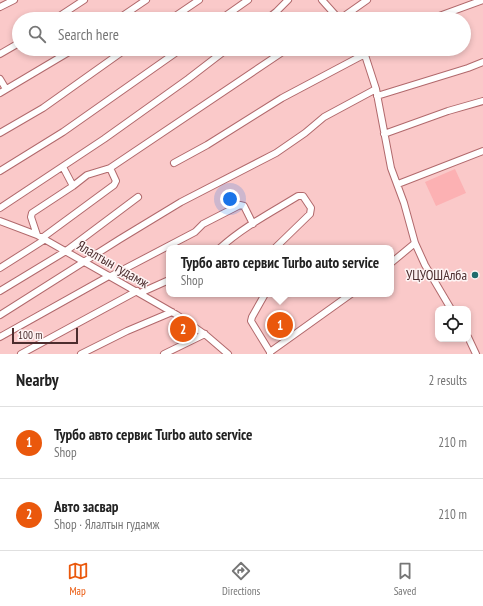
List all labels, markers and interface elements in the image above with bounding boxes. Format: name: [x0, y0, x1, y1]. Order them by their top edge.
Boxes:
search box: [12, 12, 471, 56]
icon: search: [26, 23, 48, 45]
text: Search here: [58, 25, 119, 44]
your location: [220, 189, 240, 209]
street label: Ялалтын гудамж: [74, 236, 153, 292]
popup: [166, 245, 394, 297]
text: Турбо авто сервис Turbo auto service: [181, 253, 379, 272]
place label: УЦУОШАлба: [406, 266, 467, 284]
marker: УЦУОШАлба: [470, 270, 480, 280]
text: Shop: [181, 272, 203, 289]
map controls: [435, 306, 471, 342]
button: locate: [435, 306, 471, 342]
pin: 1: [267, 310, 293, 340]
pin: 2: [170, 314, 196, 344]
scale bar: [12, 326, 78, 345]
text: 100 m: [18, 328, 42, 342]
text: Nearby: [16, 369, 59, 391]
text: 2 results: [428, 372, 467, 389]
text: Турбо авто сервис Turbo auto service: [54, 425, 253, 444]
text: 1: [26, 434, 32, 451]
text: 210 m: [438, 434, 467, 451]
text: Shop: [54, 444, 77, 461]
text: Авто засвар: [54, 497, 119, 516]
text: 2: [26, 506, 32, 523]
text: 210 m: [438, 506, 467, 523]
text: Shop · Ялалтын гудамж: [54, 516, 159, 533]
tab: Map: [67, 560, 89, 598]
tab: Directions: [222, 560, 260, 598]
tab: Saved: [394, 560, 416, 598]

